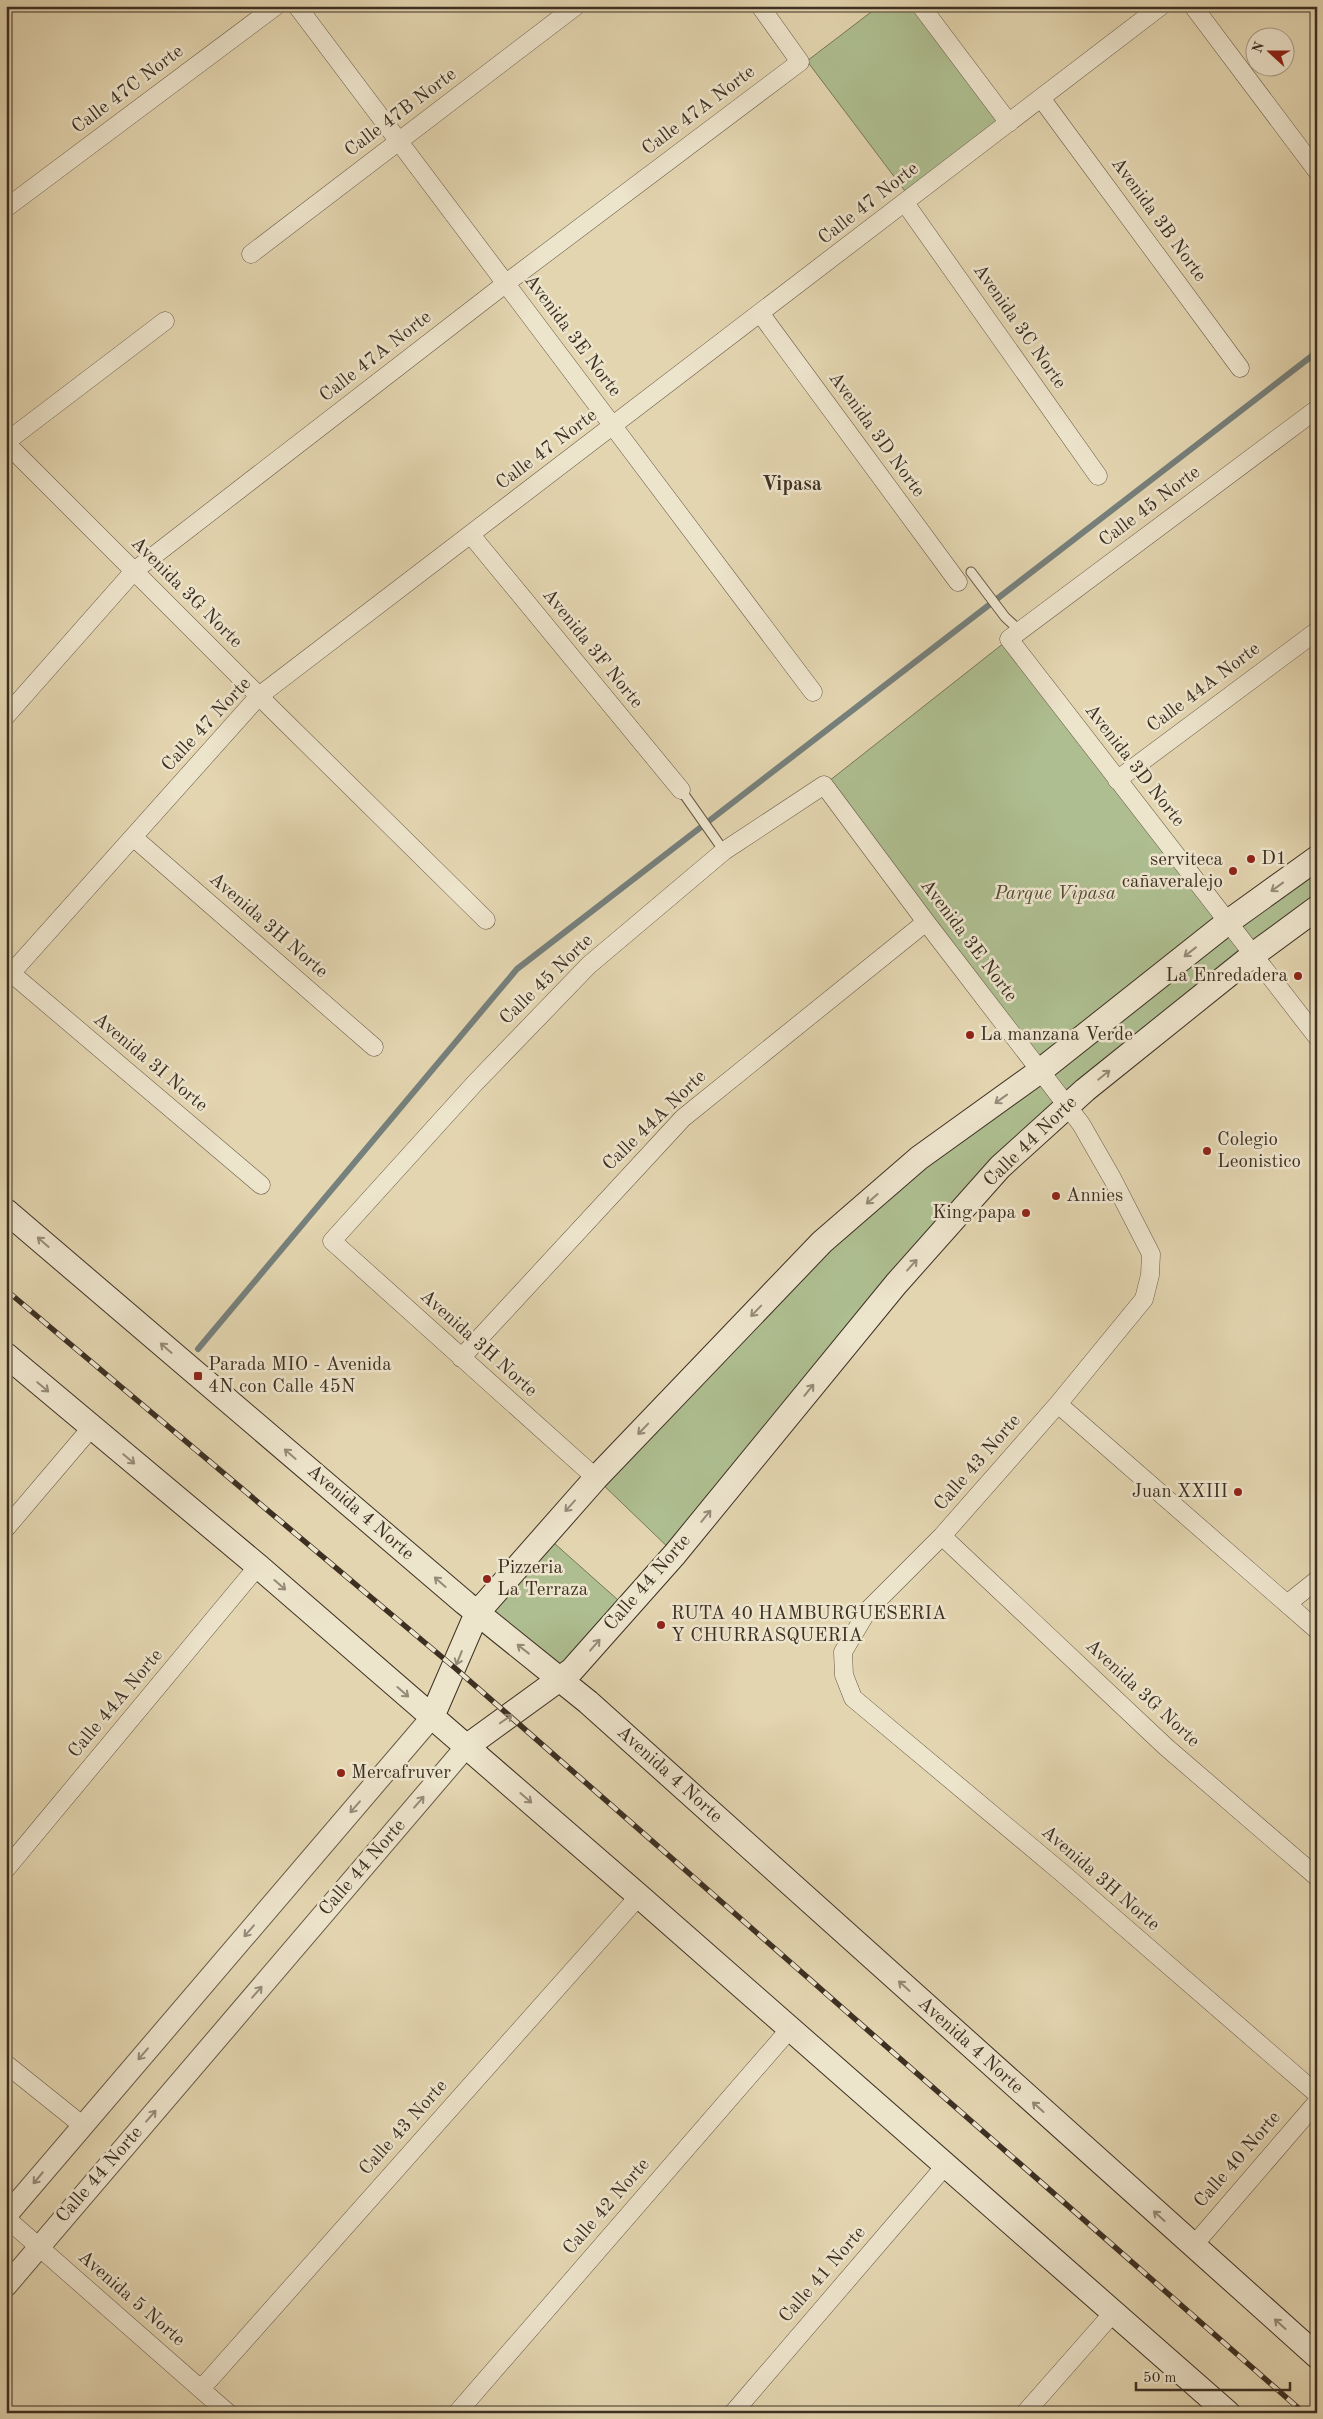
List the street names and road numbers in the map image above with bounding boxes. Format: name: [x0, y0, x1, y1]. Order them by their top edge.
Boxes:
street label: Calle 47C Norte: [69, 42, 187, 138]
street label: Calle 47A Norte: [639, 63, 759, 159]
street label: Calle 47B Norte: [342, 65, 460, 161]
street label: Avenida 3B Norte: [1107, 155, 1209, 285]
street label: Calle 47 Norte: [815, 159, 923, 249]
street label: Avenida 3C Norte: [969, 261, 1069, 393]
street label: Avenida 3E Norte: [520, 271, 624, 401]
street label: Calle 47A Norte: [317, 308, 435, 406]
street label: Avenida 3D Norte: [824, 369, 928, 501]
street label: Calle 47 Norte: [493, 406, 601, 494]
street label: Calle 45 Norte: [1096, 463, 1204, 551]
street label: Avenida 3G Norte: [127, 534, 245, 652]
street label: Avenida 3F Norte: [538, 586, 646, 712]
street label: Calle 44A Norte: [1144, 640, 1264, 736]
street label: Calle 47 Norte: [159, 674, 255, 776]
street label: Avenida 3D Norte: [1080, 701, 1188, 831]
street label: Avenida 3H Norte: [205, 870, 331, 982]
street label: Avenida 3E Norte: [916, 876, 1020, 1006]
street label: Calle 45 Norte: [497, 931, 597, 1029]
street label: Avenida 3I Norte: [89, 1010, 211, 1116]
street label: Calle 44A Norte: [600, 1067, 710, 1175]
street label: Calle 44 Norte: [981, 1093, 1081, 1191]
street label: Avenida 3H Norte: [416, 1287, 540, 1401]
street label: Calle 43 Norte: [931, 1411, 1025, 1515]
street label: Avenida 4 Norte: [303, 1462, 417, 1564]
street label: Calle 44 Norte: [601, 1531, 695, 1635]
street label: Avenida 3G Norte: [1081, 1636, 1203, 1752]
street label: Calle 44A Norte: [65, 1646, 167, 1762]
street label: Avenida 4 Norte: [613, 1723, 725, 1827]
street label: Calle 44 Norte: [316, 1816, 410, 1920]
street label: Avenida 3H Norte: [1037, 1823, 1163, 1935]
street label: Avenida 4 Norte: [914, 1994, 1026, 2098]
street label: Calle 43 Norte: [356, 2077, 452, 2179]
street label: Calle 40 Norte: [1191, 2108, 1285, 2212]
street label: Calle 44 Norte: [53, 2123, 147, 2227]
street label: Calle 42 Norte: [560, 2155, 654, 2259]
street label: Calle 41 Norte: [776, 2223, 870, 2327]
street label: Avenida 5 Norte: [74, 2248, 188, 2350]

